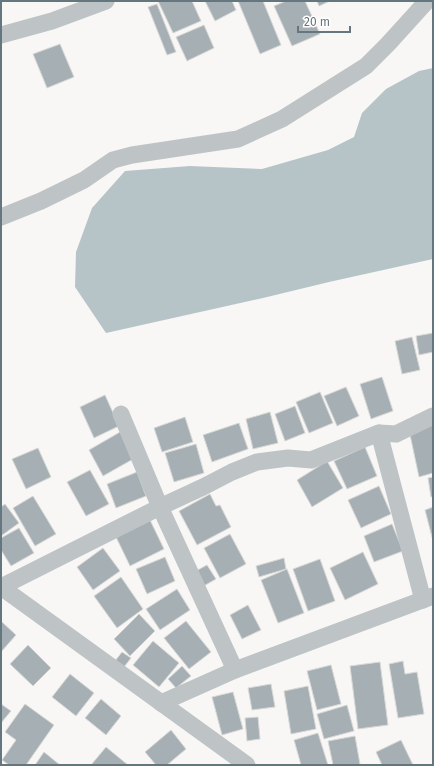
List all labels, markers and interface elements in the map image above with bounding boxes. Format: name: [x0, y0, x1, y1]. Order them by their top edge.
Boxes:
scale bar: [298, 8, 350, 34]
text: 20 m: [304, 15, 330, 29]

